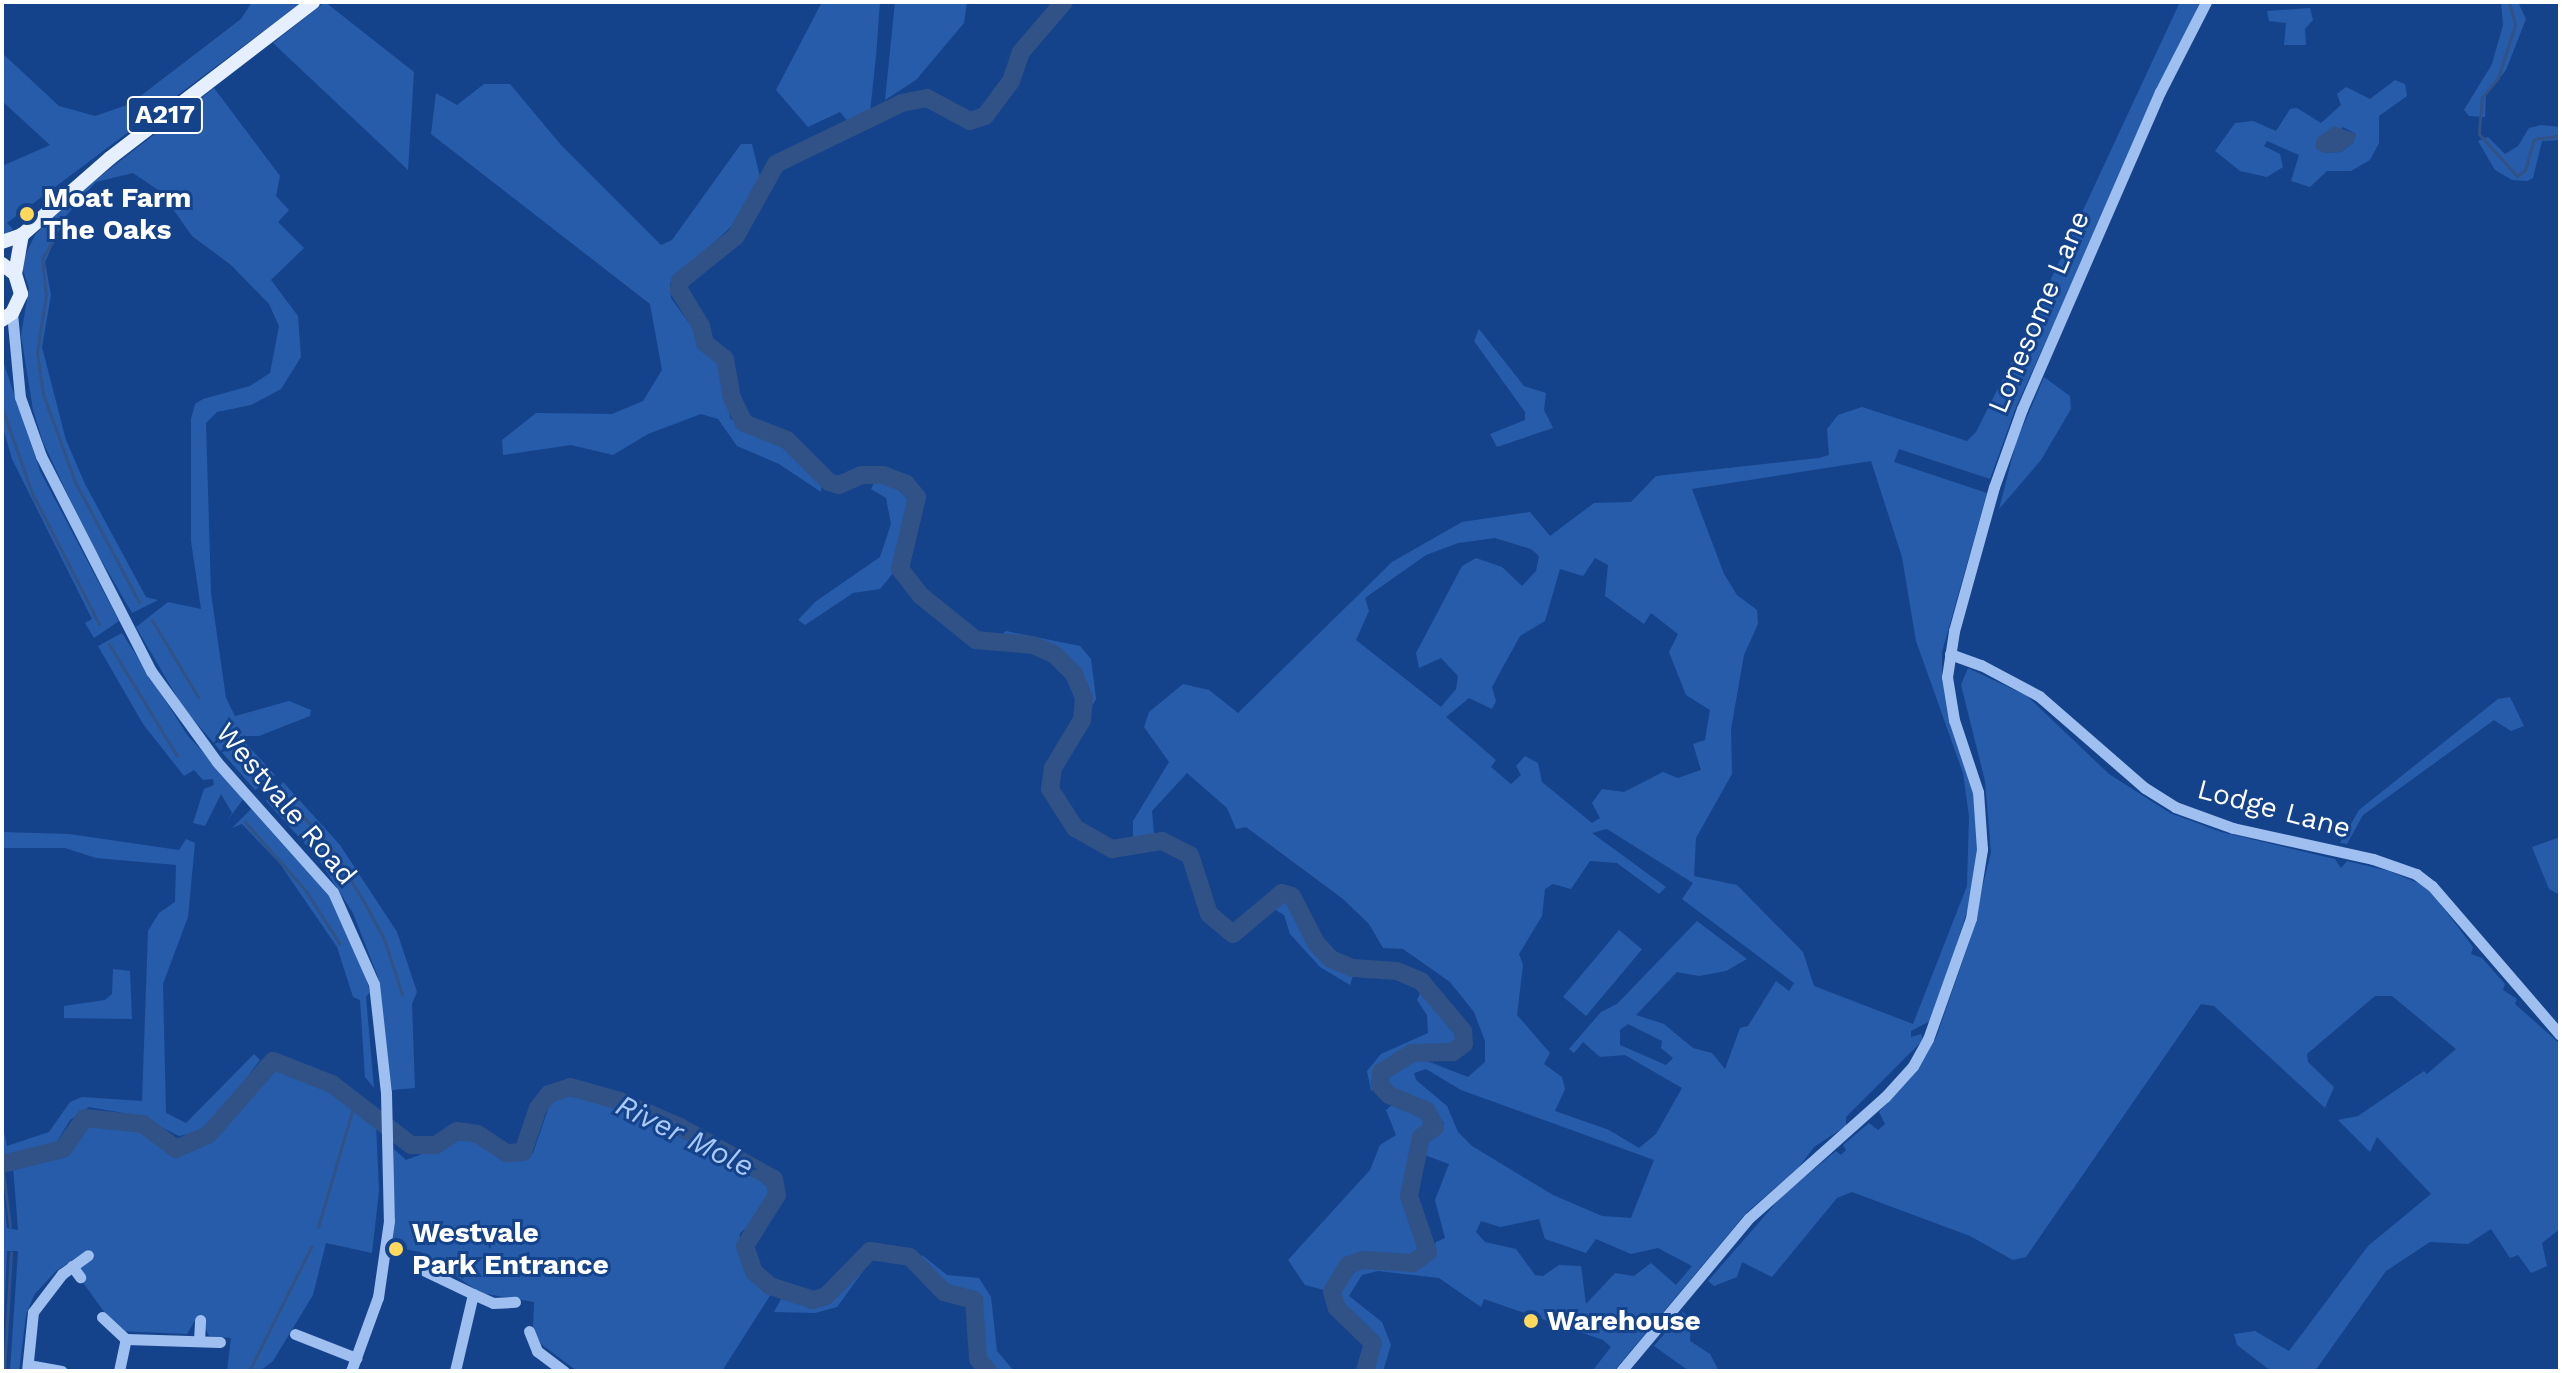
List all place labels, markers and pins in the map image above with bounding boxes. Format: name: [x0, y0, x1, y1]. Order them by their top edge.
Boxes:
place label: Moat Farm The Oaks: [43, 181, 191, 247]
marker: Moat Farm The Oaks: [18, 205, 36, 223]
place label: Westvale Park Entrance: [412, 1216, 609, 1282]
marker: Westvale Park Entrance: [387, 1240, 405, 1258]
place label: Warehouse: [1547, 1304, 1701, 1338]
marker: Warehouse: [1522, 1312, 1540, 1330]

